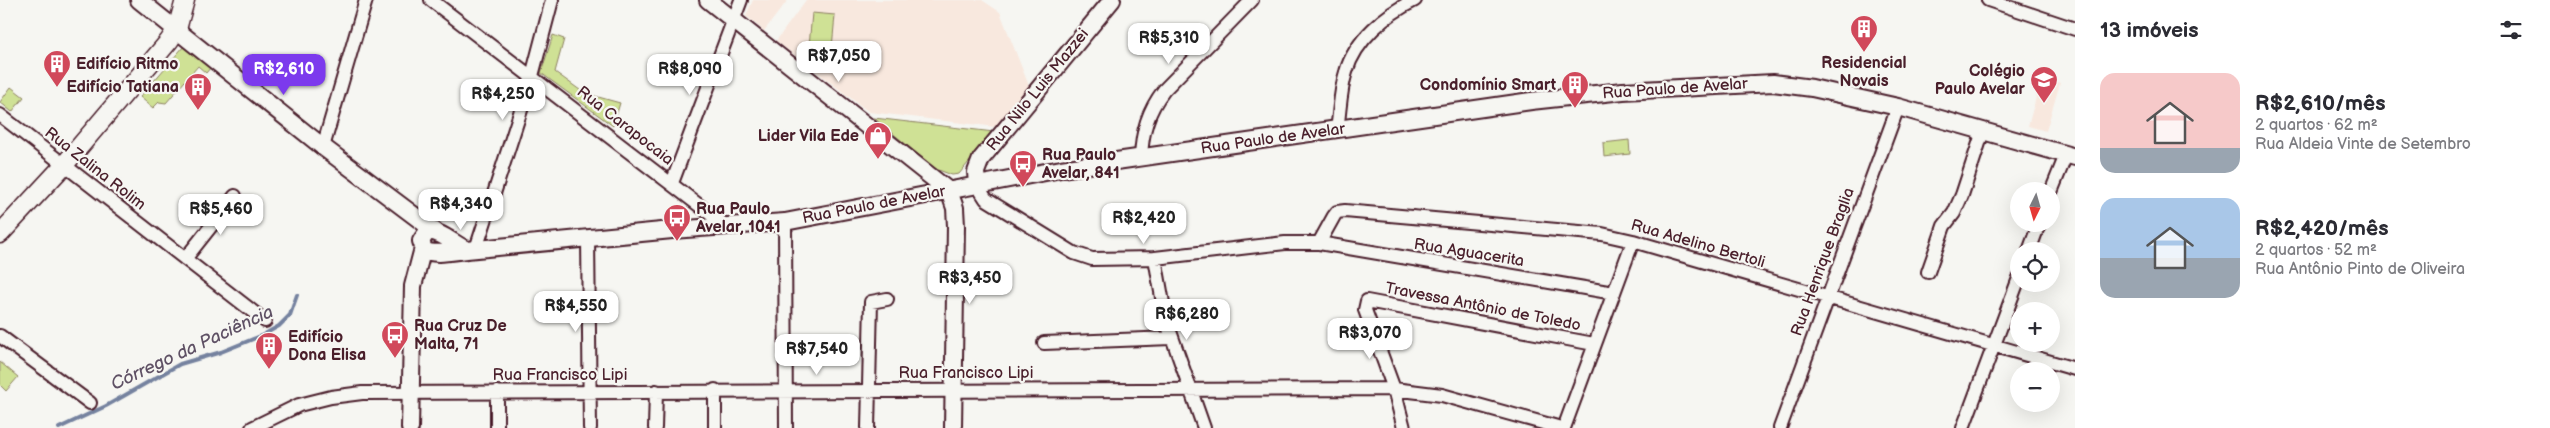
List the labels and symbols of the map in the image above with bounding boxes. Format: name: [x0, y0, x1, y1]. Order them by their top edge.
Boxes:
building icon: Residencial Novais: [1849, 14, 1879, 53]
pin: R$5,310: [1123, 22, 1215, 65]
street label: Rua Nilo Luis Mazzei: [983, 25, 1093, 155]
pin: R$7,050: [793, 41, 885, 83]
building icon: Edifício Ritmo: [42, 49, 72, 88]
pin: R$2,610: [238, 54, 330, 96]
pin: R$8,090: [644, 54, 736, 96]
place label: Residencial Novais: [1821, 54, 1907, 91]
place label: Edifício Ritmo: [76, 55, 178, 74]
place label: Colégio Paulo Avelar: [1935, 62, 2026, 99]
school or university icon: Colégio Paulo Avelar: [2029, 65, 2059, 104]
building icon: Condomínio Smart: [1560, 70, 1590, 109]
building icon: Edifício Tatiana: [183, 72, 213, 111]
street label: Rua Paulo de Avelar: [1602, 74, 1748, 104]
place label: Condomínio Smart: [1420, 76, 1557, 95]
place label: Edifício Tatiana: [66, 78, 179, 97]
pin: R$4,250: [457, 78, 549, 121]
street label: Rua Carapocaia: [573, 82, 677, 170]
street label: Rua Paulo de Avelar: [1200, 119, 1347, 159]
shop icon: Lider Vila Ede: [863, 121, 893, 160]
street label: Rua Zalina Rolim: [41, 124, 149, 214]
place label: Lider Vila Ede: [758, 127, 859, 146]
place label: Rua Paulo Avelar, 841: [1041, 146, 1120, 183]
bus stop icon: Rua Paulo Avelar, 841: [1008, 149, 1038, 188]
street label: Rua Paulo de Avelar: [801, 182, 947, 228]
north arrow: [2010, 182, 2060, 232]
street label: Rua Henrique Braglia: [1787, 185, 1859, 339]
pin: R$4,340: [415, 188, 507, 231]
pin: R$5,460: [175, 194, 267, 236]
place label: Rua Paulo Avelar, 1041: [695, 200, 781, 237]
pin: R$2,420: [1098, 202, 1190, 245]
bus stop icon: Rua Paulo Avelar, 1041: [662, 203, 692, 242]
street label: Rua Adelino Bertoli: [1629, 216, 1767, 272]
street label: Rua Aguacerita: [1413, 235, 1525, 271]
pin: R$3,450: [924, 262, 1016, 305]
street label: Travessa Antônio de Toledo: [1384, 279, 1582, 335]
pin: R$4,550: [530, 290, 622, 333]
pin: R$6,280: [1141, 298, 1233, 341]
water label: Córrego da Paciência: [107, 301, 277, 395]
place label: Rua Cruz De Malta, 71: [414, 317, 507, 354]
pin: R$3,070: [1324, 318, 1416, 360]
bus stop icon: Rua Cruz De Malta, 71: [380, 320, 410, 359]
place label: Edifício Dona Elisa: [288, 328, 366, 365]
building icon: Edifício Dona Elisa: [254, 331, 284, 370]
pin: R$7,540: [771, 334, 863, 376]
street label: Rua Francisco Lipi: [899, 364, 1033, 383]
street label: Rua Francisco Lipi: [493, 366, 627, 385]

